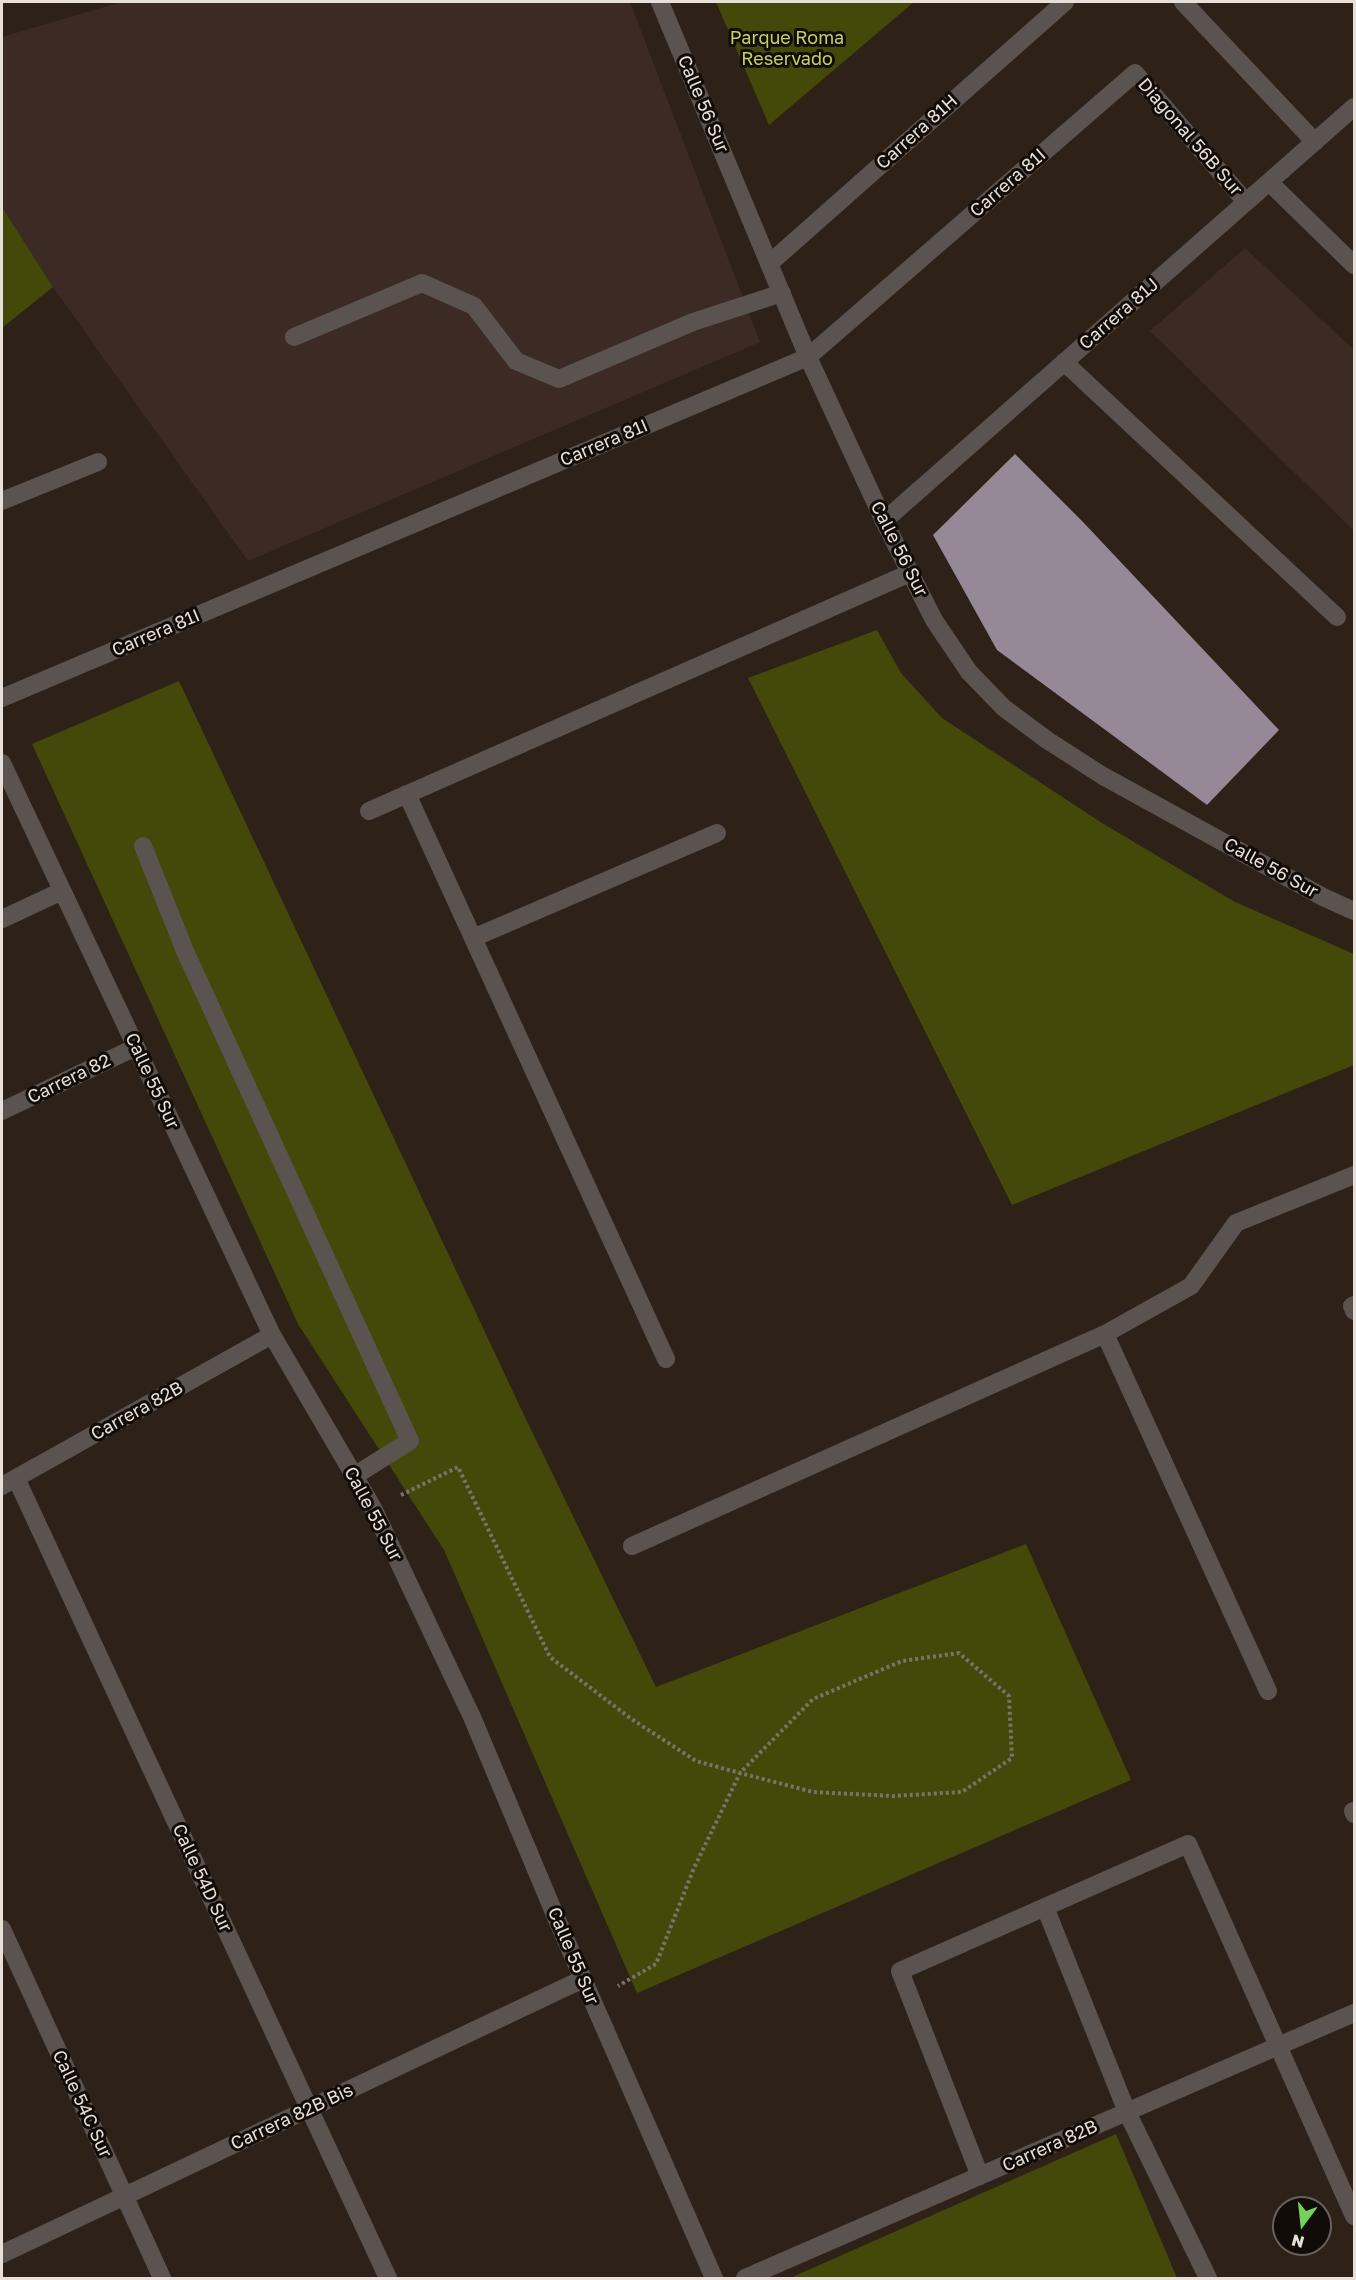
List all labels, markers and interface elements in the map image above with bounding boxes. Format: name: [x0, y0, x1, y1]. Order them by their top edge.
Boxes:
park label: Parque Roma Reservado: [730, 27, 844, 70]
street label: Calle 56 Sur: [673, 52, 733, 156]
street label: Diagonal 56B Sur: [1133, 74, 1247, 200]
street label: Carrera 81H: [872, 90, 962, 174]
street label: Carrera 81I: [966, 144, 1050, 222]
street label: Carrera 81J: [1075, 274, 1163, 354]
street label: Carrera 81I: [557, 415, 651, 471]
street label: Calle 56 Sur: [866, 498, 932, 600]
street label: Carrera 81I: [109, 605, 203, 661]
street label: Calle 56 Sur: [1220, 833, 1322, 903]
street label: Calle 55 Sur: [120, 1030, 184, 1132]
street label: Carrera 82: [24, 1050, 114, 1108]
street label: Carrera 82B: [87, 1377, 187, 1445]
street label: Calle 55 Sur: [339, 1463, 407, 1565]
street label: Calle 54D Sur: [168, 1821, 236, 1935]
street label: Calle 55 Sur: [543, 1904, 603, 2008]
street label: Calle 54C Sur: [48, 2047, 116, 2161]
street label: Carrera 82B Bis: [227, 2079, 357, 2155]
street label: Carrera 82B: [999, 2115, 1101, 2177]
north arrow: [1272, 2196, 1332, 2256]
text: N: [1289, 2230, 1306, 2253]

